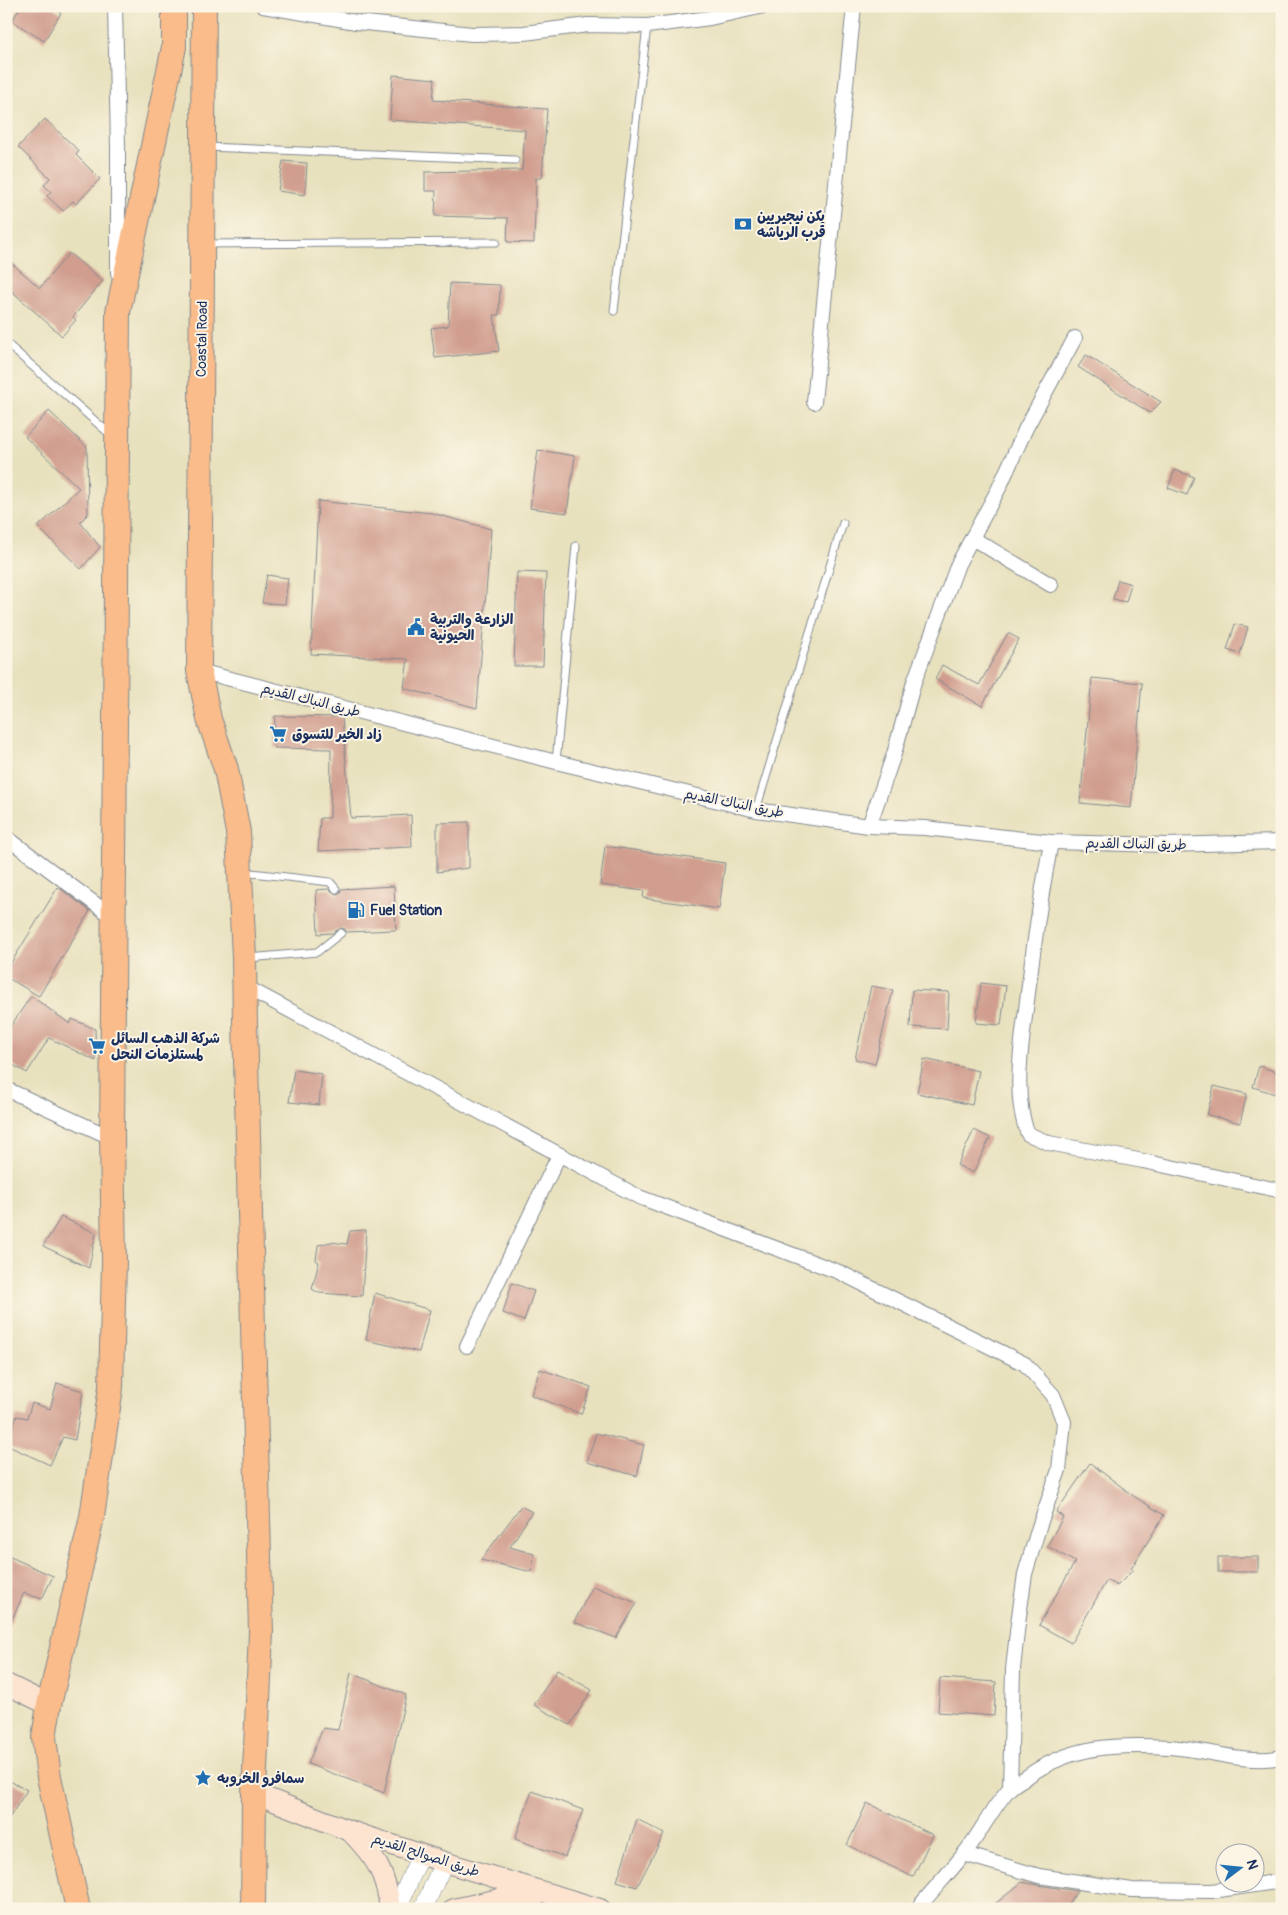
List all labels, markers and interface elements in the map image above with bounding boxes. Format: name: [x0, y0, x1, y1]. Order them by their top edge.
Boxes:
place label: يكن نيجيريين قرب الرياشه: [757, 208, 826, 241]
bank icon: يكن نيجيريين قرب الرياشه: [733, 214, 753, 234]
street label: Coastal Road: [193, 301, 211, 377]
place label: الزارعة والتربية الحيونية: [430, 611, 514, 644]
public building icon: الزارعة والتربية الحيونية: [406, 617, 426, 637]
street label: طريق النباك القديم: [259, 679, 362, 722]
supermarket icon: زاد الخير للتسوق: [268, 724, 288, 744]
place label: زاد الخير للتسوق: [292, 726, 382, 744]
street label: طريق النباك القديم: [682, 785, 786, 823]
street label: طريق النباك القديم: [1085, 835, 1187, 855]
fuel station icon: Fuel Station: [346, 900, 366, 920]
place label: Fuel Station: [370, 902, 442, 919]
place label: شركة الذهب السائل لمستلزمات النحل: [111, 1030, 220, 1063]
supermarket icon: شركة الذهب السائل لمستلزمات النحل: [87, 1036, 107, 1056]
place icon: سمافرو الخروبه: [193, 1768, 213, 1788]
place label: سمافرو الخروبه: [217, 1770, 304, 1788]
street label: طريق الصوالح القديم: [370, 1830, 482, 1882]
north arrow: [1216, 1842, 1266, 1892]
text: N: [1243, 1858, 1261, 1871]

